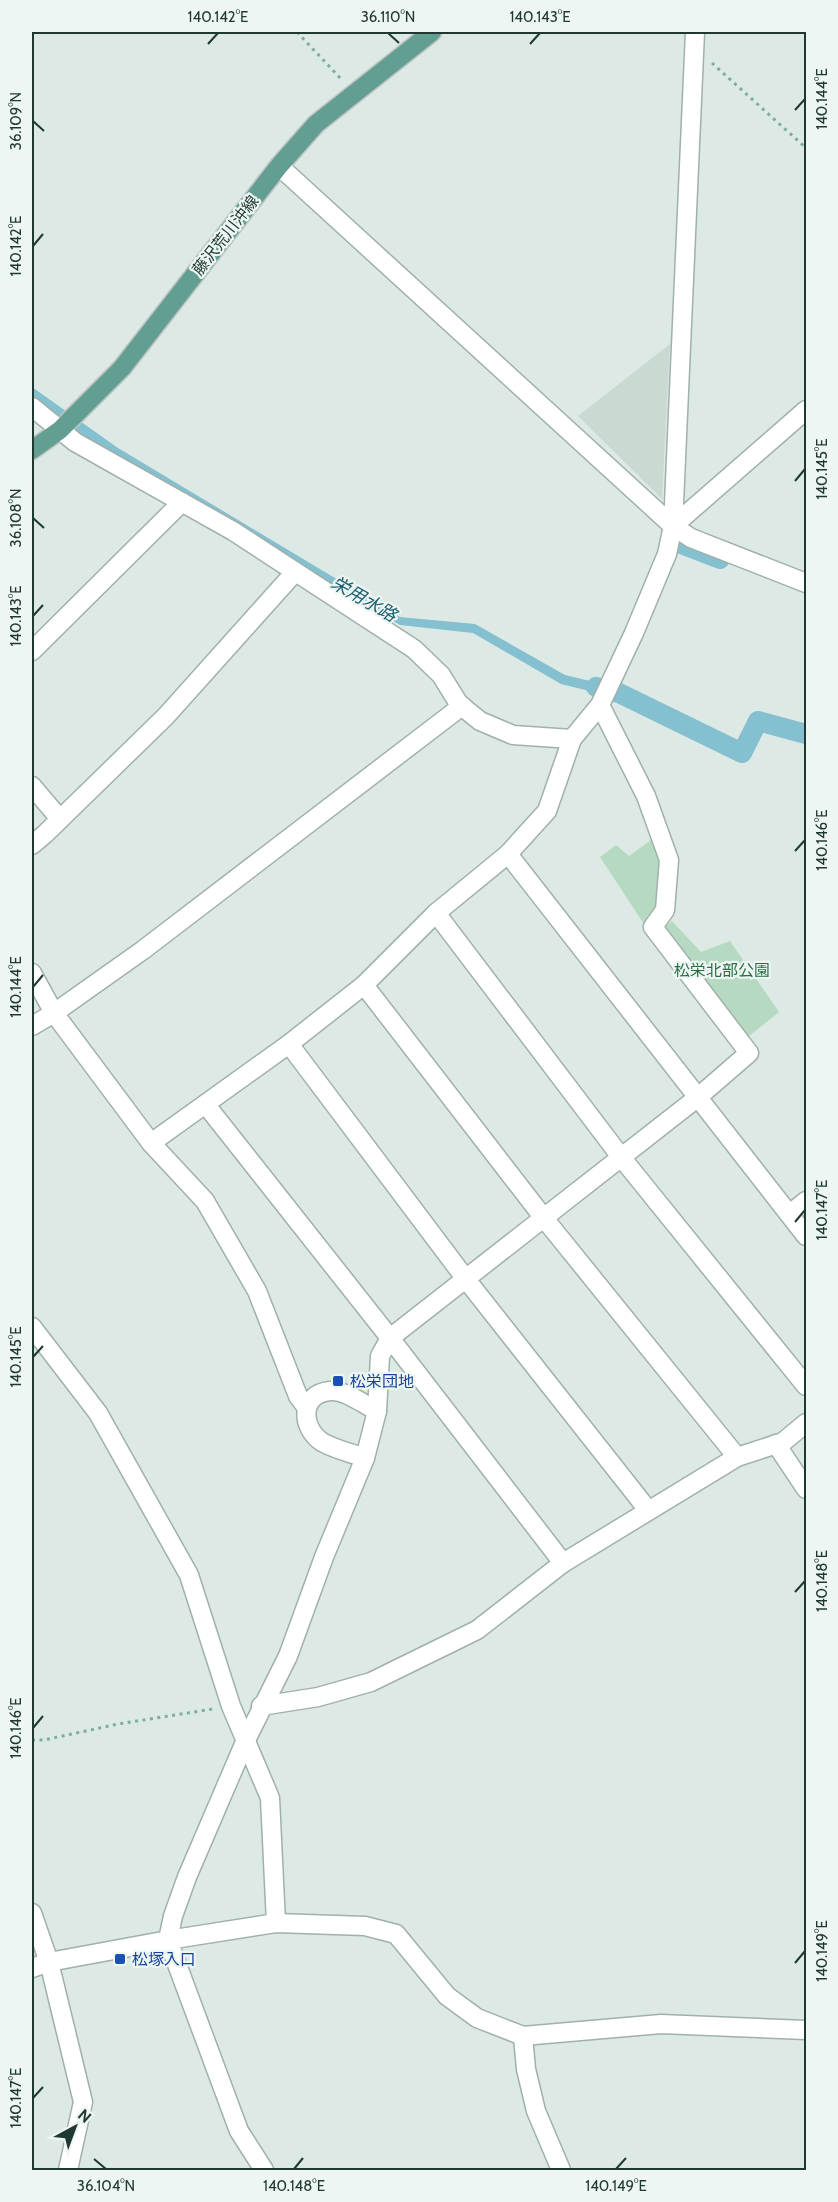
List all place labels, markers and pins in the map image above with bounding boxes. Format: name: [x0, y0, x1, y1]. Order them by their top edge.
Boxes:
place label: 松栄団地: [350, 1372, 414, 1391]
marker: 松栄団地: [331, 1374, 345, 1388]
place label: 松塚入口: [132, 1950, 196, 1969]
marker: 松塚入口: [113, 1952, 127, 1966]

